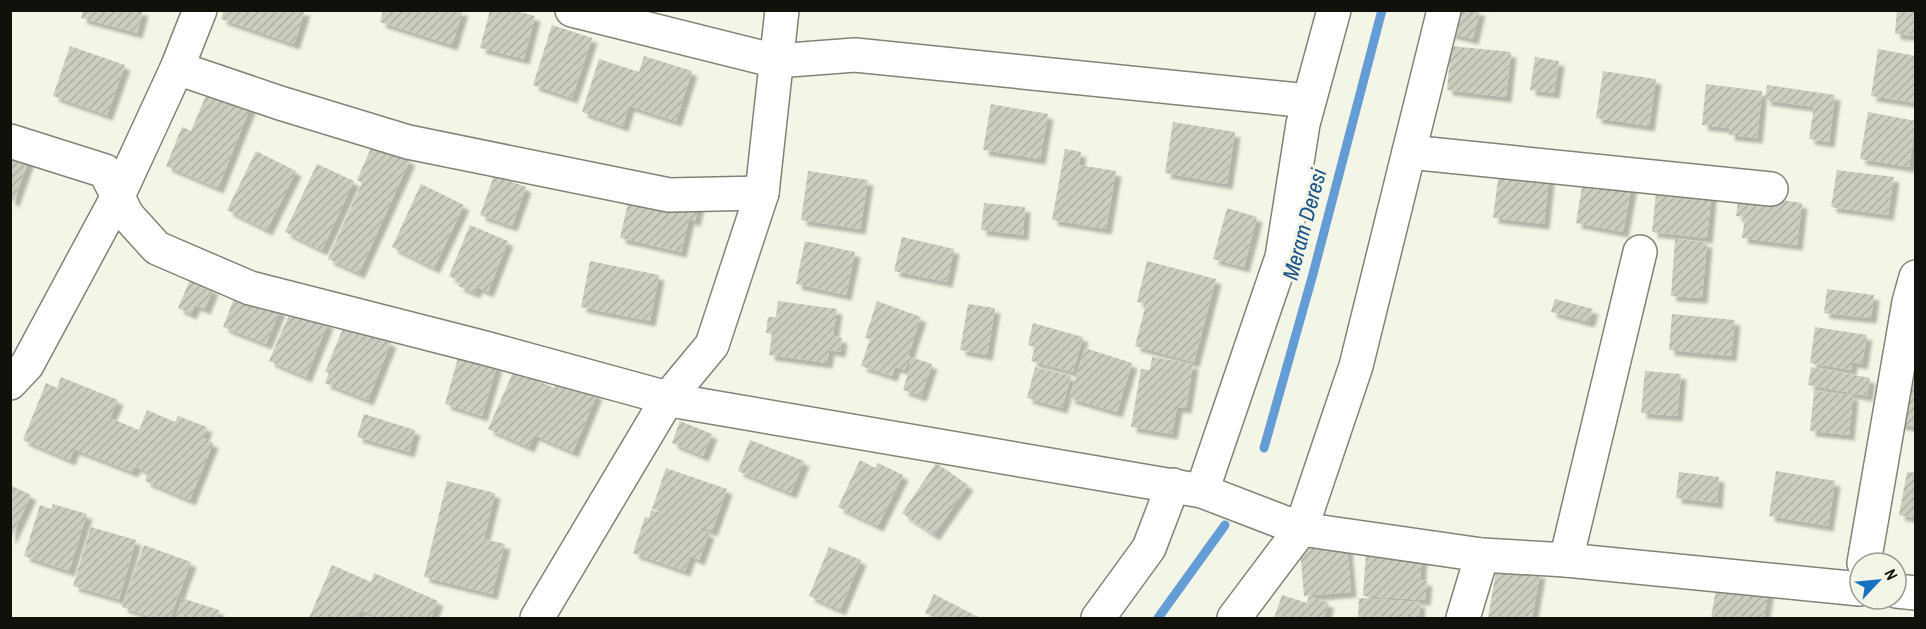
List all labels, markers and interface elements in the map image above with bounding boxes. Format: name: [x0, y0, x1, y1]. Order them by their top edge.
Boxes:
water label: Meram Deresi: [1275, 165, 1333, 283]
north arrow: [1848, 551, 1908, 611]
text: N: [1880, 565, 1903, 584]

